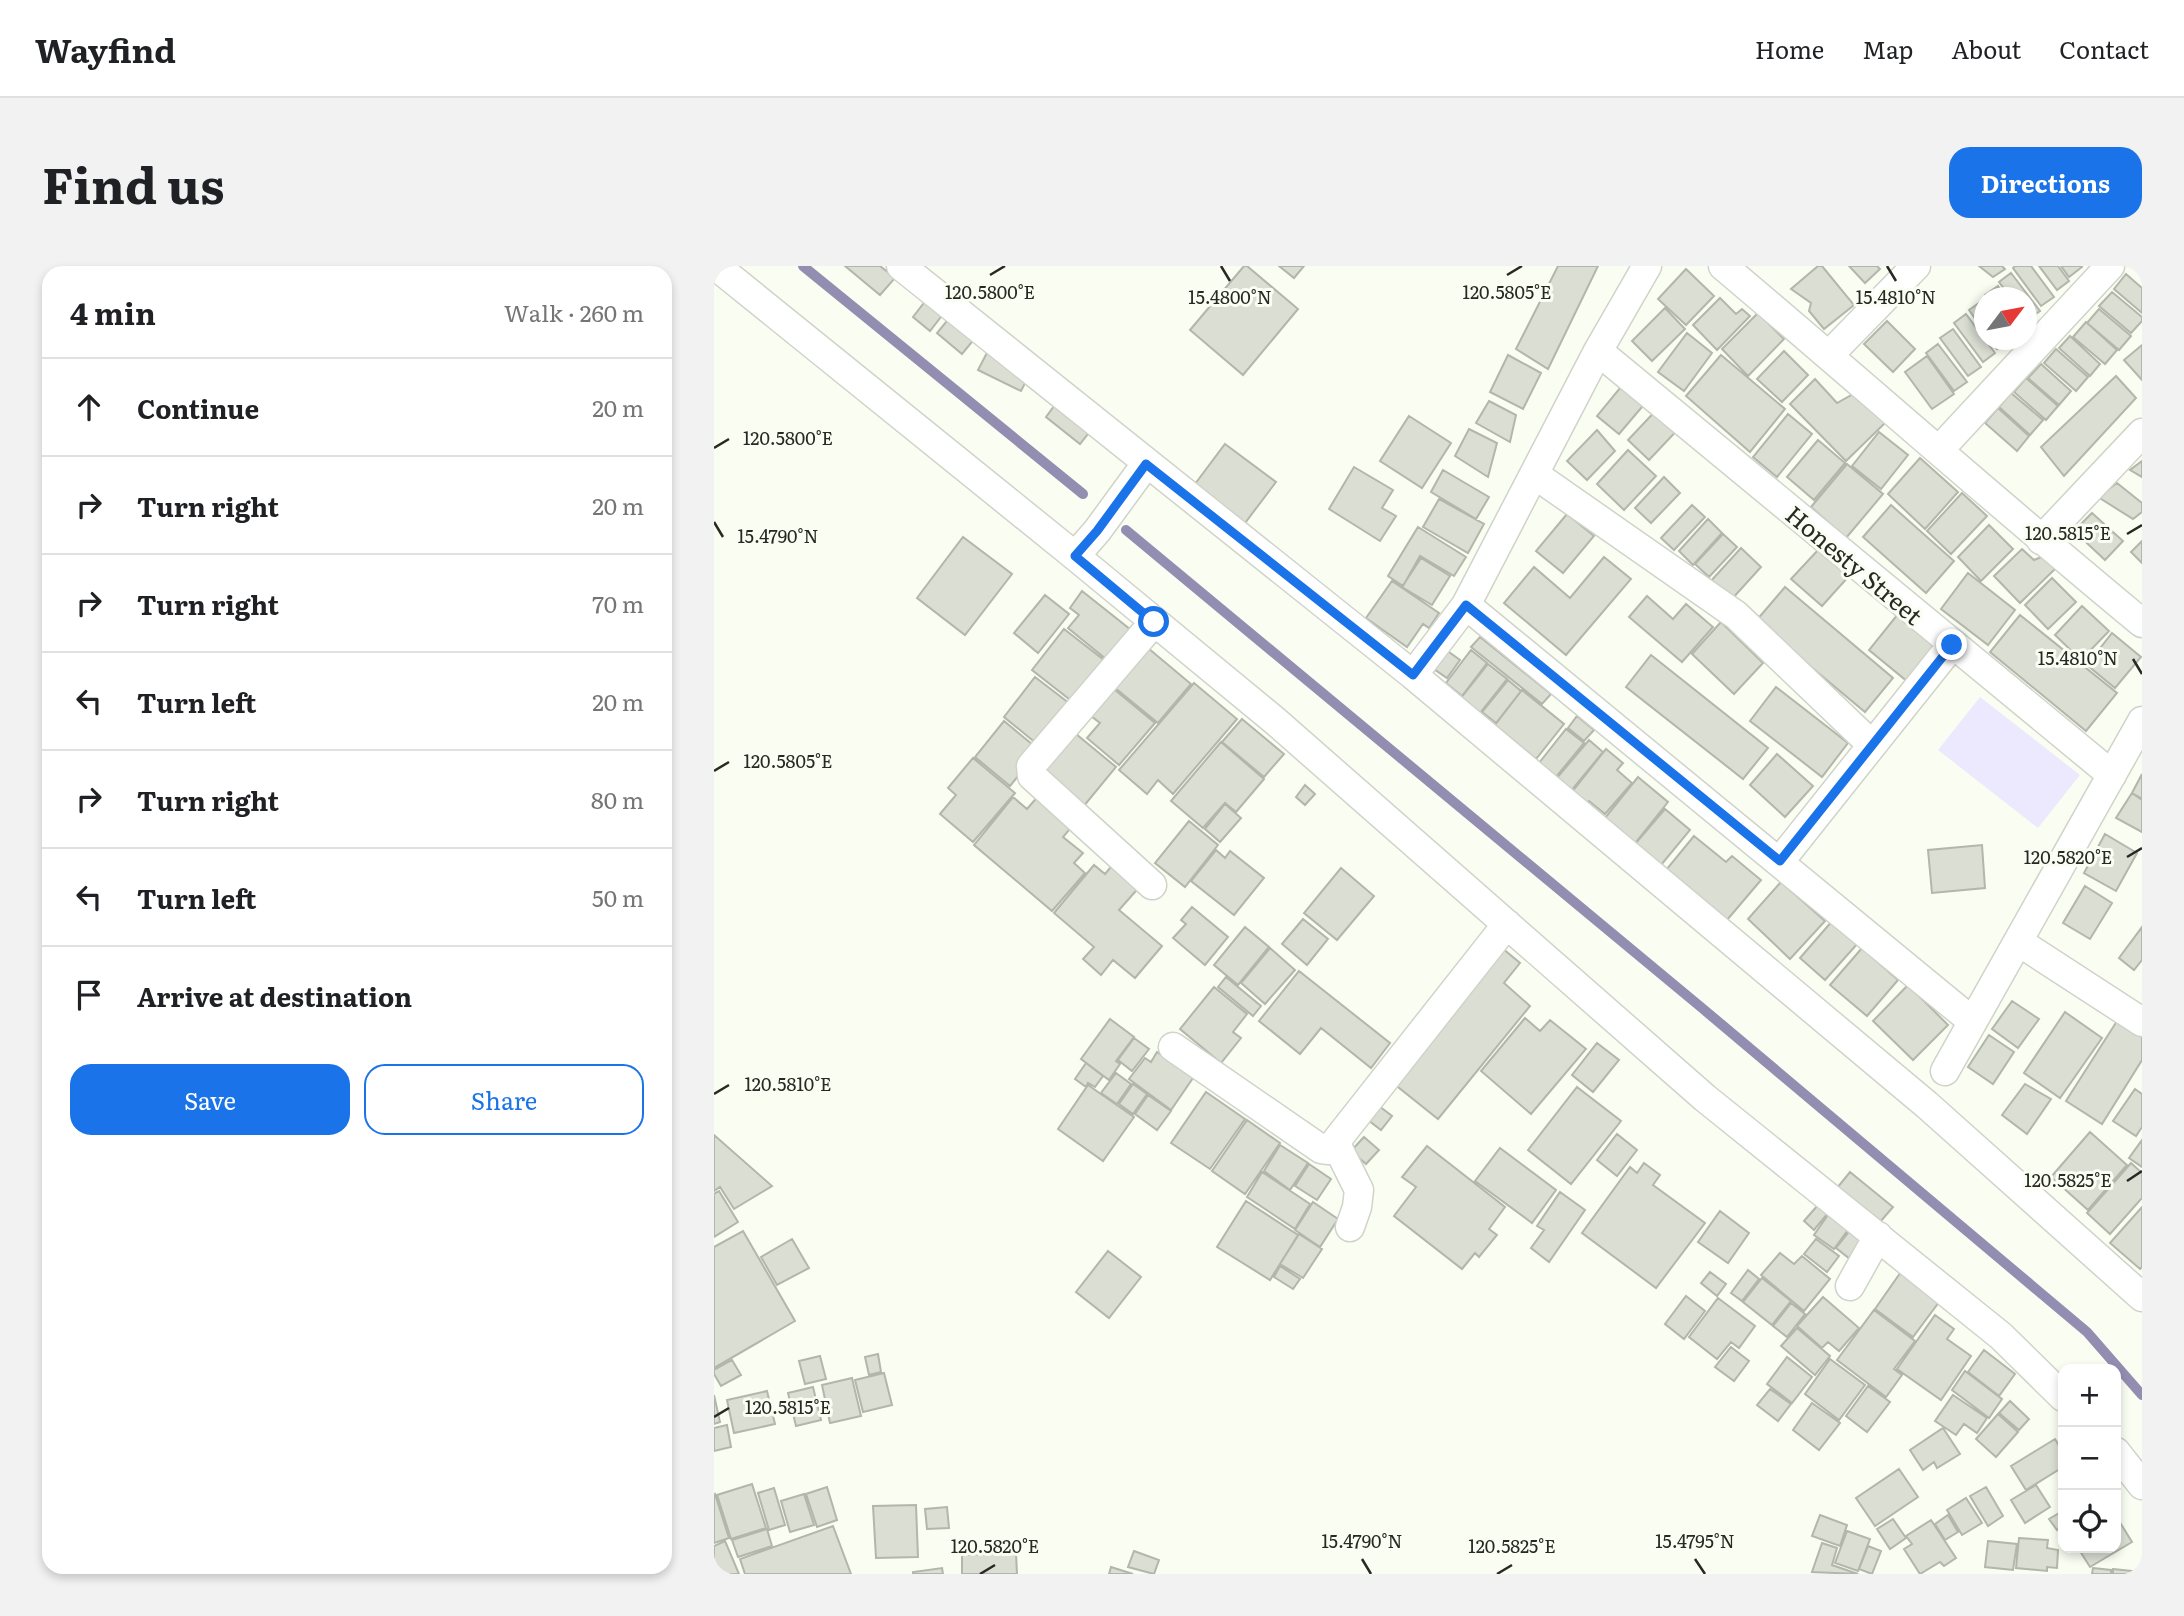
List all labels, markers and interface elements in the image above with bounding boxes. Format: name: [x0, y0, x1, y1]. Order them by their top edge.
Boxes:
text: Wayfind: [35, 24, 176, 73]
text: Home: [1755, 31, 1824, 66]
text: Map: [1862, 31, 1913, 66]
text: About: [1951, 31, 2021, 66]
text: Contact: [2059, 31, 2149, 66]
text: Find us: [42, 146, 225, 219]
button: Directions: [1949, 147, 2142, 218]
text: 120.5800°E: [945, 278, 1035, 305]
text: 120.5805°E: [1463, 278, 1551, 305]
text: 15.4800°N: [1188, 283, 1272, 310]
text: 15.4810°N: [1856, 283, 1936, 310]
north arrow: [1974, 287, 2037, 350]
text: 4 min: [70, 290, 156, 334]
text: Walk · 260 m: [504, 295, 644, 329]
icon: ahead: [70, 388, 108, 426]
text: Continue: [137, 388, 259, 427]
text: 20 m: [592, 390, 644, 424]
text: 120.5800°E: [743, 424, 833, 451]
icon: right: [70, 486, 108, 524]
text: Turn right: [137, 486, 279, 525]
text: 20 m: [592, 488, 644, 522]
street label: Honesty Street: [1779, 496, 1931, 632]
text: 120.5815°E: [2025, 519, 2111, 546]
text: 15.4790°N: [738, 522, 818, 549]
icon: right: [70, 584, 108, 622]
text: Turn right: [137, 584, 279, 623]
text: 70 m: [592, 586, 644, 620]
route start: [1138, 606, 1169, 637]
route end: [1936, 629, 1967, 660]
text: 15.4810°N: [2038, 644, 2118, 671]
icon: left: [70, 682, 108, 720]
text: Turn left: [137, 682, 256, 721]
text: 20 m: [592, 684, 644, 718]
text: 120.5805°E: [744, 747, 832, 774]
icon: right: [70, 780, 108, 818]
text: Turn right: [137, 780, 279, 819]
text: 80 m: [591, 782, 644, 816]
text: 120.5820°E: [2024, 843, 2112, 870]
icon: left: [70, 878, 108, 916]
text: Turn left: [137, 878, 256, 917]
text: 50 m: [592, 880, 644, 914]
icon: arrive: [70, 976, 108, 1014]
text: Arrive at destination: [137, 976, 412, 1015]
button: Save: [70, 1064, 350, 1135]
button: Share: [364, 1064, 644, 1135]
text: 120.5810°E: [744, 1070, 832, 1097]
text: 120.5825°E: [2024, 1166, 2112, 1193]
map controls: [2058, 1364, 2121, 1553]
button: +: [2058, 1364, 2121, 1427]
text: 120.5815°E: [745, 1393, 831, 1420]
button: −: [2058, 1427, 2121, 1490]
button: locate: [2058, 1490, 2121, 1553]
text: 15.4790°N: [1322, 1527, 1402, 1554]
text: 15.4795°N: [1655, 1527, 1735, 1554]
text: 120.5820°E: [951, 1532, 1039, 1559]
text: 120.5825°E: [1468, 1532, 1556, 1559]

